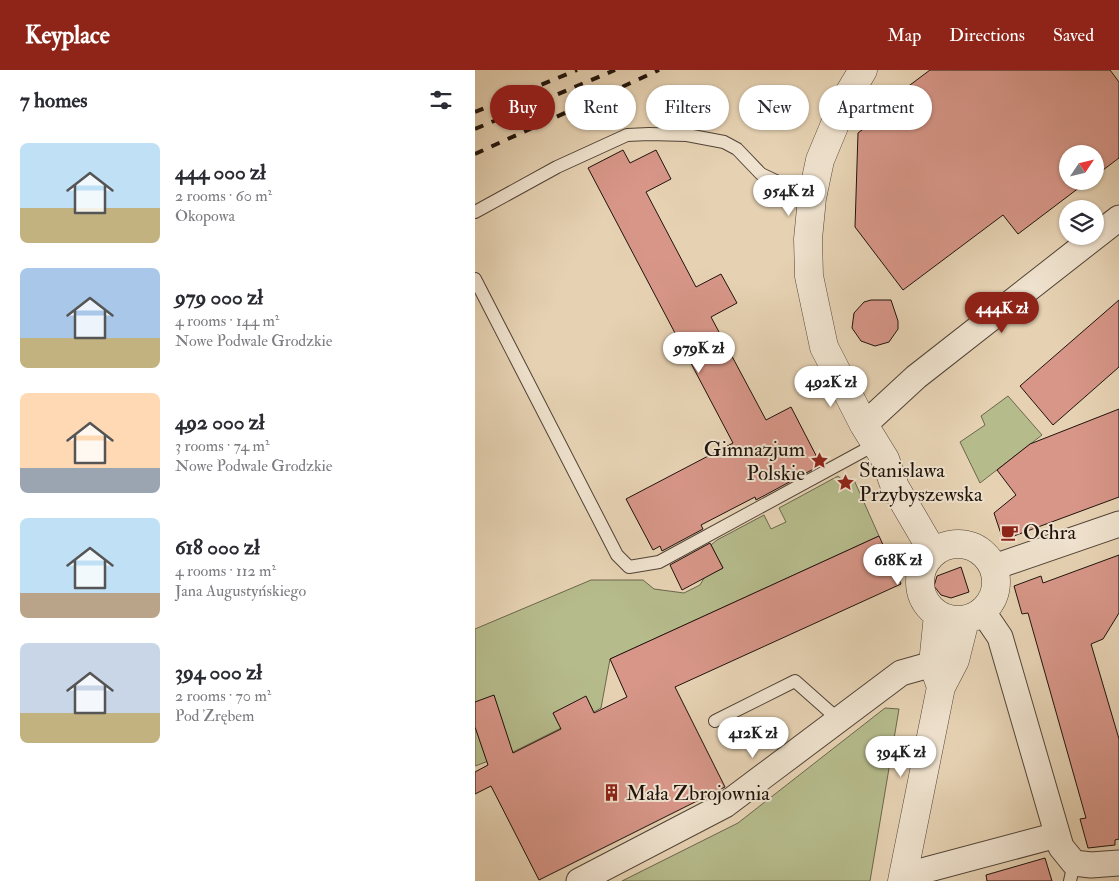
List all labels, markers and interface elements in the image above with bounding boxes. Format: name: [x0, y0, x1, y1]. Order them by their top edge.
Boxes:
text: Keyplace: [25, 20, 110, 51]
text: Map: [888, 24, 921, 47]
text: Directions: [949, 24, 1025, 47]
text: Saved: [1053, 24, 1094, 47]
chip: Buy: [490, 85, 555, 130]
chip: Rent: [565, 85, 636, 130]
chip: Filters: [646, 85, 729, 130]
chip: New: [739, 85, 809, 130]
chip: Apartment: [819, 85, 932, 130]
icon: filters: [427, 86, 455, 114]
text: 7 homes: [20, 87, 87, 114]
north arrow: [1059, 145, 1104, 190]
map controls: [1059, 145, 1104, 245]
text: 444 000 zł: [175, 159, 266, 186]
icon: home: [60, 163, 120, 223]
pin: 954K zł: [743, 174, 835, 217]
text: 954K zł: [764, 181, 814, 201]
text: 2 rooms · 60 m²: [175, 186, 272, 206]
button: layers: [1059, 200, 1104, 245]
text: Okopowa: [175, 206, 235, 226]
text: 979 000 zł: [175, 284, 263, 311]
icon: home: [60, 288, 120, 348]
pin: 444K zł: [956, 292, 1048, 334]
text: 444K zł: [976, 298, 1028, 318]
text: 4 rooms · 144 m²: [175, 311, 279, 331]
text: Nowe Podwale Grodzkie: [175, 331, 333, 351]
pin: 979K zł: [653, 332, 745, 374]
text: 979K zł: [674, 338, 724, 358]
pin: 492K zł: [785, 366, 877, 408]
text: 492K zł: [805, 372, 857, 392]
text: 492 000 zł: [175, 409, 264, 436]
icon: home: [60, 413, 120, 473]
text: 3 rooms · 74 m²: [175, 436, 269, 456]
place label: Gimnazjum Polskie: [704, 436, 805, 487]
place icon: Gimnazjum Polskie: [809, 451, 829, 471]
text: Nowe Podwale Grodzkie: [175, 456, 333, 476]
place label: Stanislawa Przybyszewska: [859, 457, 983, 508]
place icon: Stanislawa Przybyszewska: [835, 472, 855, 492]
place label: Ochra: [1023, 519, 1076, 546]
cafe icon: Ochra: [999, 522, 1019, 542]
text: 618 000 zł: [175, 534, 260, 561]
icon: home: [60, 538, 120, 598]
pin: 618K zł: [852, 544, 944, 586]
text: 618K zł: [874, 550, 922, 570]
text: 4 rooms · 112 m²: [175, 561, 276, 581]
text: Jana Augustyńskiego: [175, 581, 306, 601]
text: 394 000 zł: [175, 659, 262, 686]
icon: home: [60, 663, 120, 723]
text: 2 rooms · 70 m²: [175, 686, 271, 706]
text: Pod Zrębem: [175, 706, 254, 726]
pin: 412K zł: [707, 716, 799, 759]
text: 412K zł: [729, 723, 777, 743]
pin: 394K zł: [855, 736, 947, 778]
text: 394K zł: [876, 742, 926, 762]
place label: Mała Zbrojownia: [626, 780, 770, 807]
building icon: Mała Zbrojownia: [602, 783, 622, 803]

